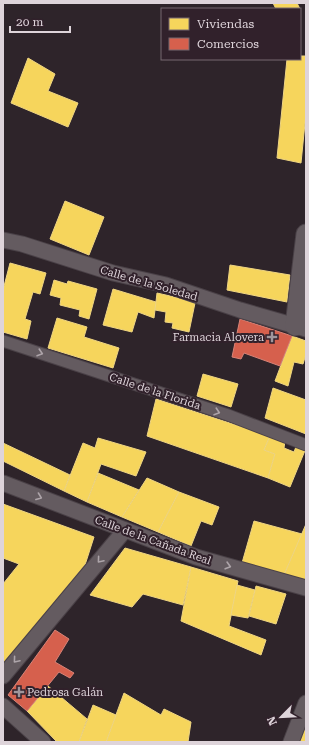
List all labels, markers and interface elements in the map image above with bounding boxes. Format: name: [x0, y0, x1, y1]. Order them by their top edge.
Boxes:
scale bar: [10, 8, 70, 34]
legend: [161, 8, 301, 60]
text: 20 m: [16, 15, 43, 29]
text: Viviendas: [197, 17, 255, 31]
text: Comercios: [197, 37, 259, 51]
street label: Calle de la Soledad: [99, 263, 199, 304]
place label: Farmacia Alovera: [173, 331, 264, 344]
marker: Farmacia Alovera: [267, 332, 277, 342]
one-way arrow: [36, 348, 43, 357]
street label: Calle de la Florida: [108, 371, 202, 412]
one-way arrow: [213, 407, 220, 415]
one-way arrow: [36, 492, 43, 500]
street label: Calle de la Cañada Real: [93, 513, 213, 568]
one-way arrow: [97, 555, 104, 563]
one-way arrow: [224, 561, 231, 570]
one-way arrow: [14, 655, 21, 662]
place label: Pedrosa Galán: [27, 686, 103, 699]
marker: Pedrosa Galán: [14, 687, 24, 697]
north arrow: [261, 697, 301, 737]
text: N: [264, 714, 280, 727]

